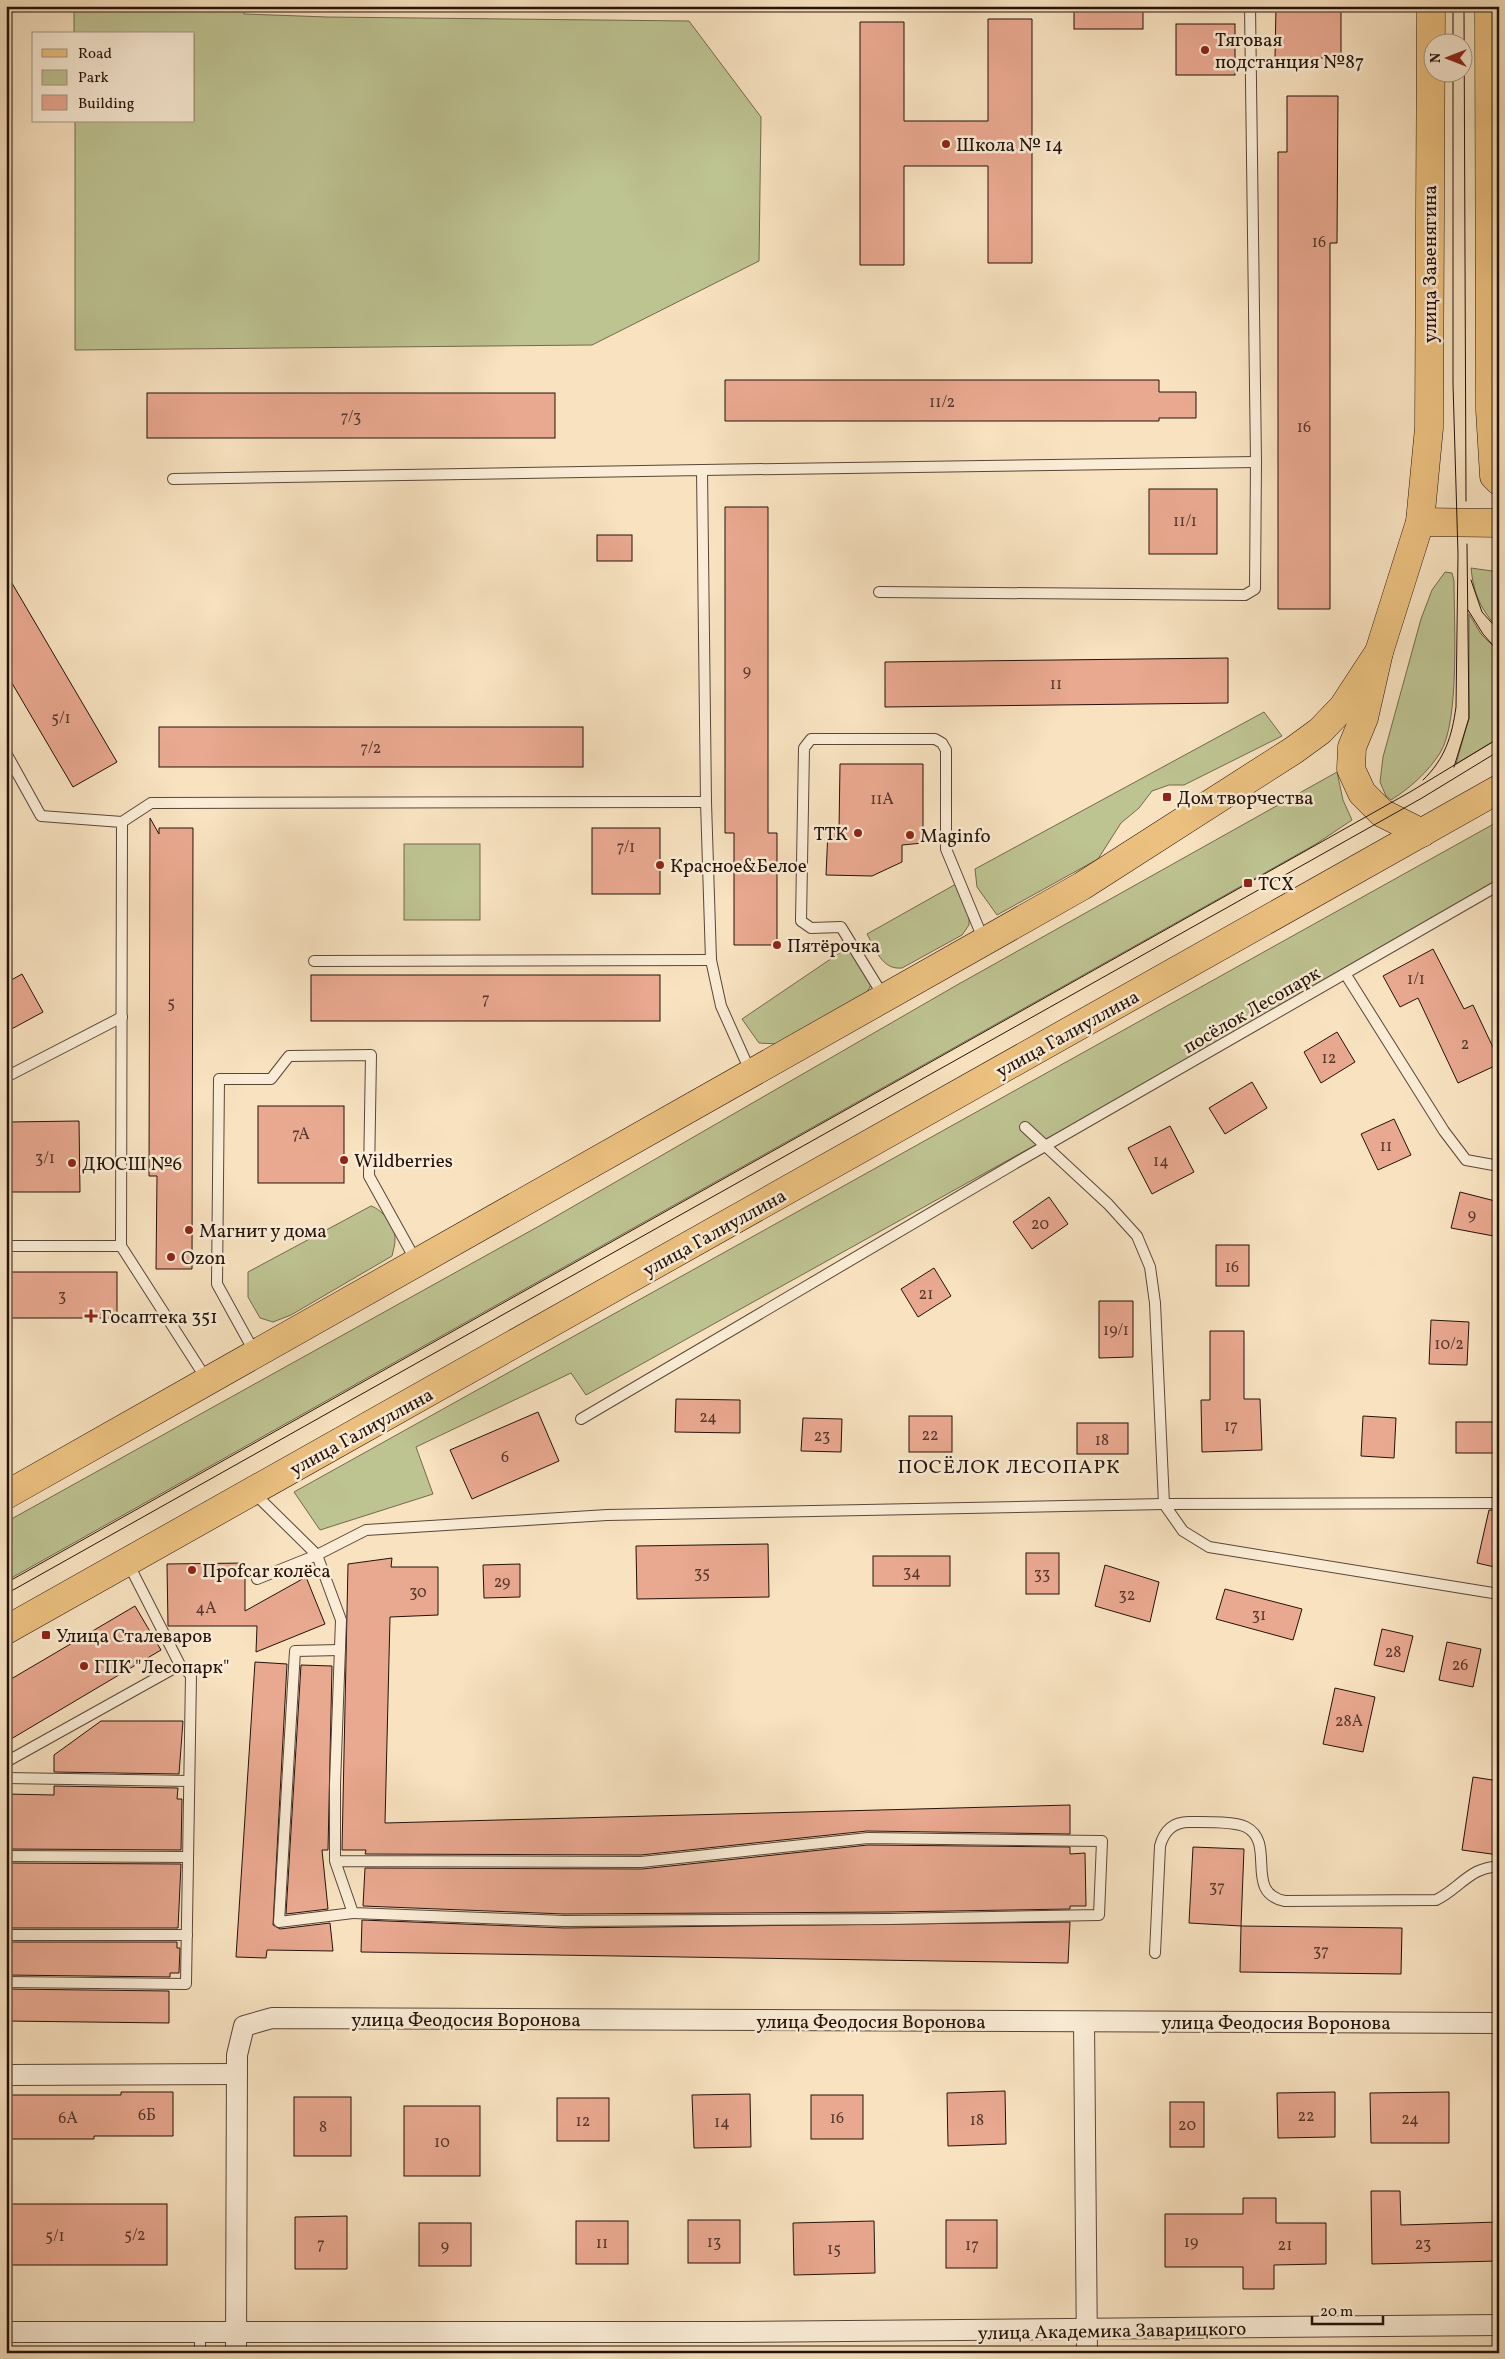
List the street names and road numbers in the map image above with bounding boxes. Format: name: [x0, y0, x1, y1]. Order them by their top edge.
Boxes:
street label: улица Завенягина: [1418, 185, 1444, 343]
street label: посёлок Лесопарк: [1179, 961, 1325, 1061]
street label: улица Галиуллина: [991, 984, 1144, 1085]
street label: улица Галиуллина: [638, 1183, 791, 1284]
street label: улица Галиуллина: [285, 1382, 438, 1483]
street label: улица Феодосия Воронова: [351, 2008, 581, 2034]
street label: улица Феодосия Воронова: [756, 2010, 986, 2036]
street label: улица Феодосия Воронова: [1161, 2011, 1391, 2037]
street label: улица Академика Заварицкого: [978, 2317, 1247, 2347]

